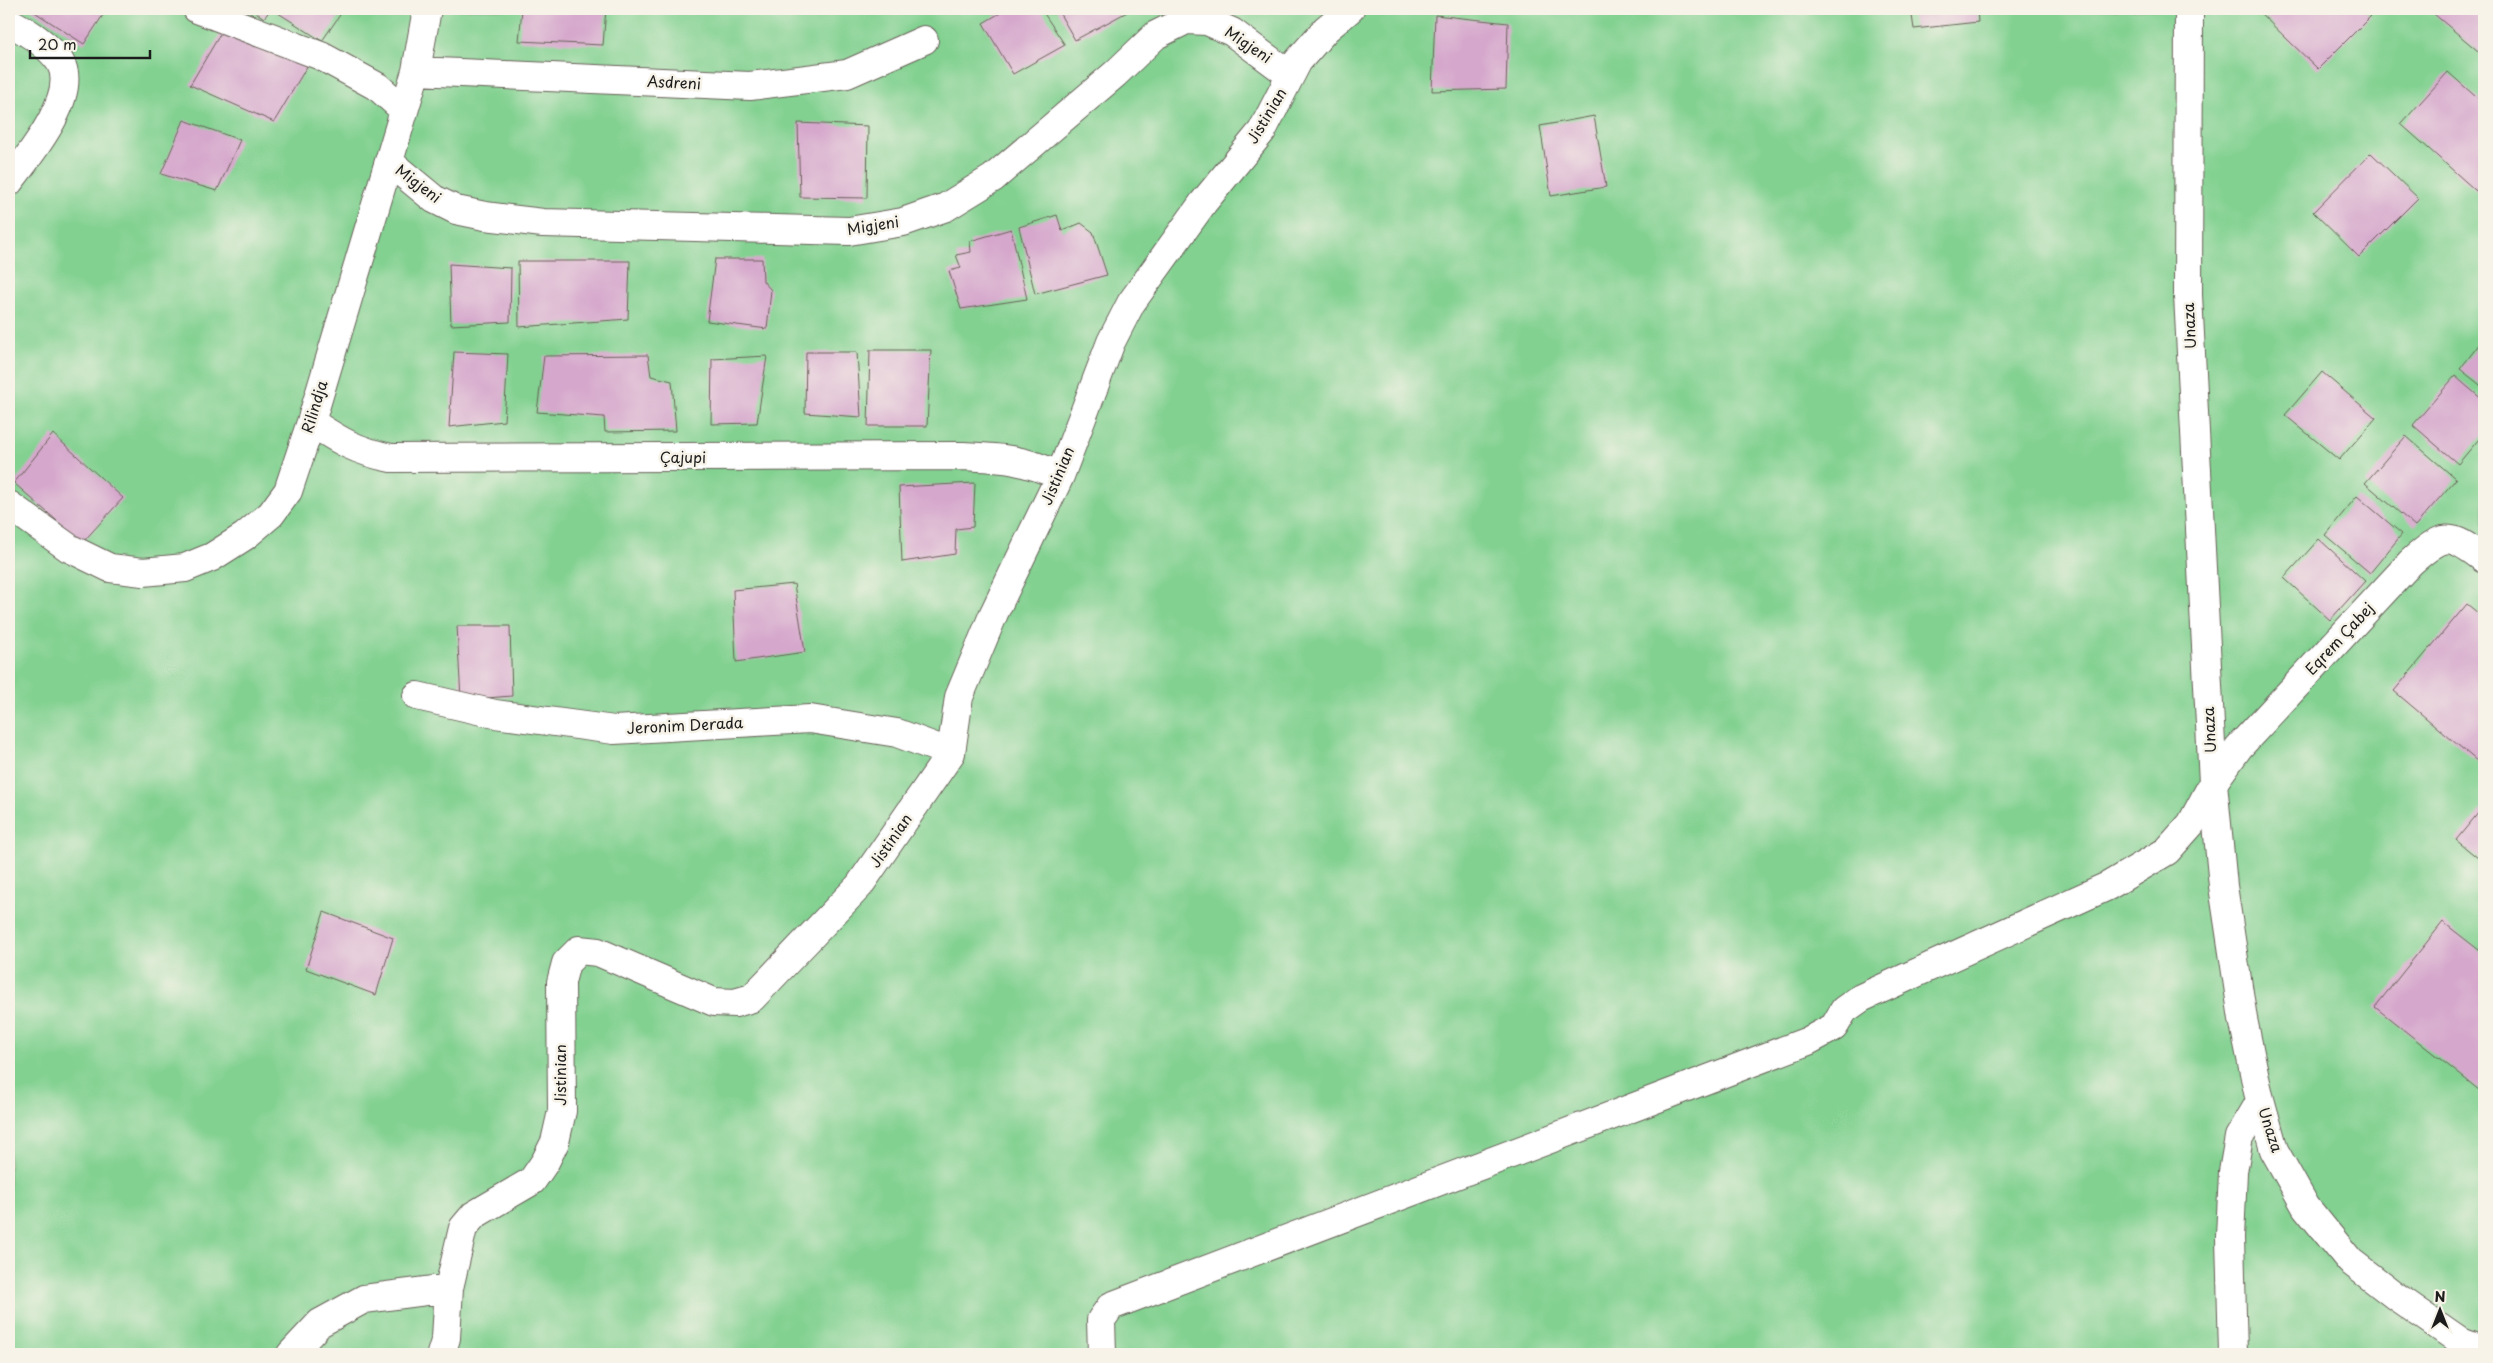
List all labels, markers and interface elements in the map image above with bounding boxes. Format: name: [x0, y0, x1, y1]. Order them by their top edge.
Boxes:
street label: Migjeni: [1221, 20, 1277, 68]
scale bar: [30, 28, 150, 60]
text: 20 m: [38, 32, 77, 55]
street label: Asdreni: [646, 69, 702, 94]
street label: Jistinian: [1240, 83, 1291, 148]
street label: Migjeni: [391, 158, 447, 208]
street label: Migjeni: [845, 209, 900, 240]
street label: Unaza: [2176, 302, 2201, 350]
street label: Rilindja: [295, 377, 333, 436]
street label: Jistinian: [1034, 443, 1079, 508]
street label: Çajupi: [660, 445, 706, 468]
street label: Eqrem Çabej: [2299, 597, 2379, 679]
street label: Unaza: [2196, 706, 2221, 754]
street label: Jeronim Derada: [626, 710, 744, 739]
street label: Jistinian: [863, 808, 917, 872]
street label: Jistinian: [548, 1044, 571, 1106]
street label: Unaza: [2253, 1104, 2290, 1156]
north arrow: [2416, 1286, 2466, 1336]
text: N: [2434, 1286, 2446, 1307]

